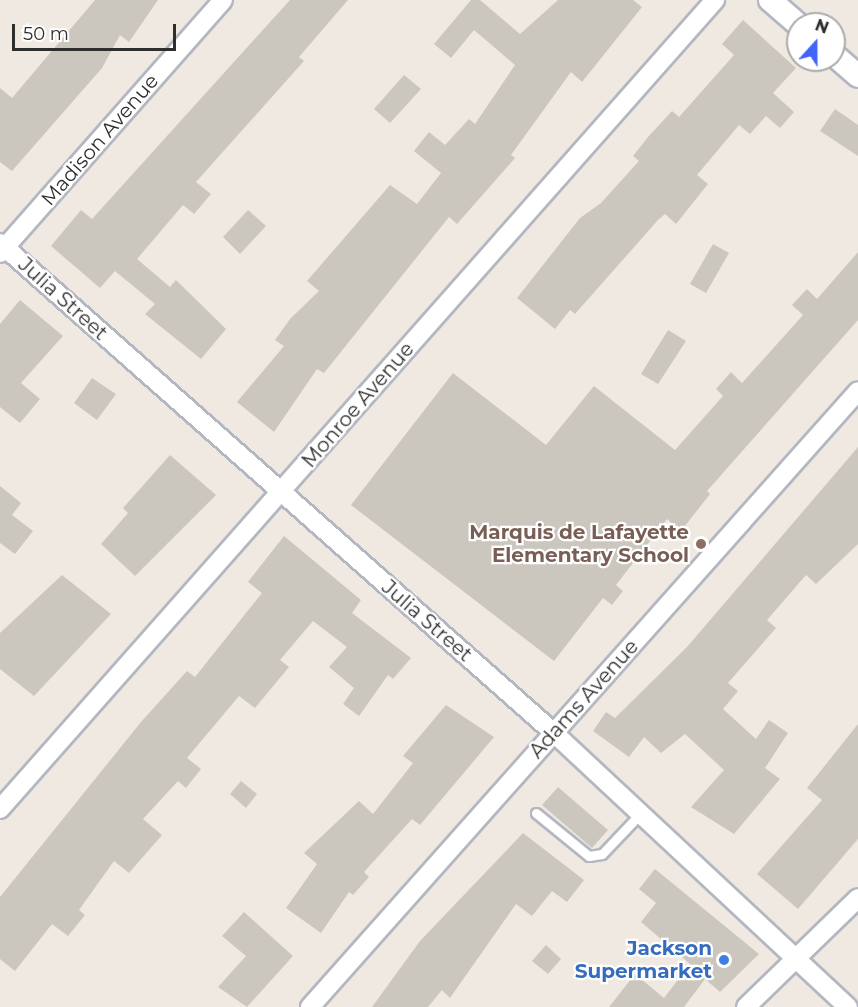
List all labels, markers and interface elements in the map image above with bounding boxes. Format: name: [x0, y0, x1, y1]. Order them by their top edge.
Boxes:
scale bar: [15, 12, 178, 50]
north arrow: [786, 12, 846, 72]
text: N: [812, 15, 831, 38]
text: 50 m: [23, 23, 69, 45]
street label: Madison Avenue: [36, 69, 164, 211]
street label: Julia Street: [13, 253, 113, 345]
street label: Monroe Avenue: [297, 337, 419, 473]
place label: Marquis de Lafayette Elementary School: [469, 520, 689, 567]
marker: Marquis de Lafayette Elementary School: [694, 537, 708, 551]
street label: Julia Street: [377, 575, 477, 667]
street label: Adams Avenue: [524, 635, 644, 763]
place label: Jackson Supermarket: [575, 936, 712, 983]
marker: Jackson Supermarket: [717, 953, 731, 967]

